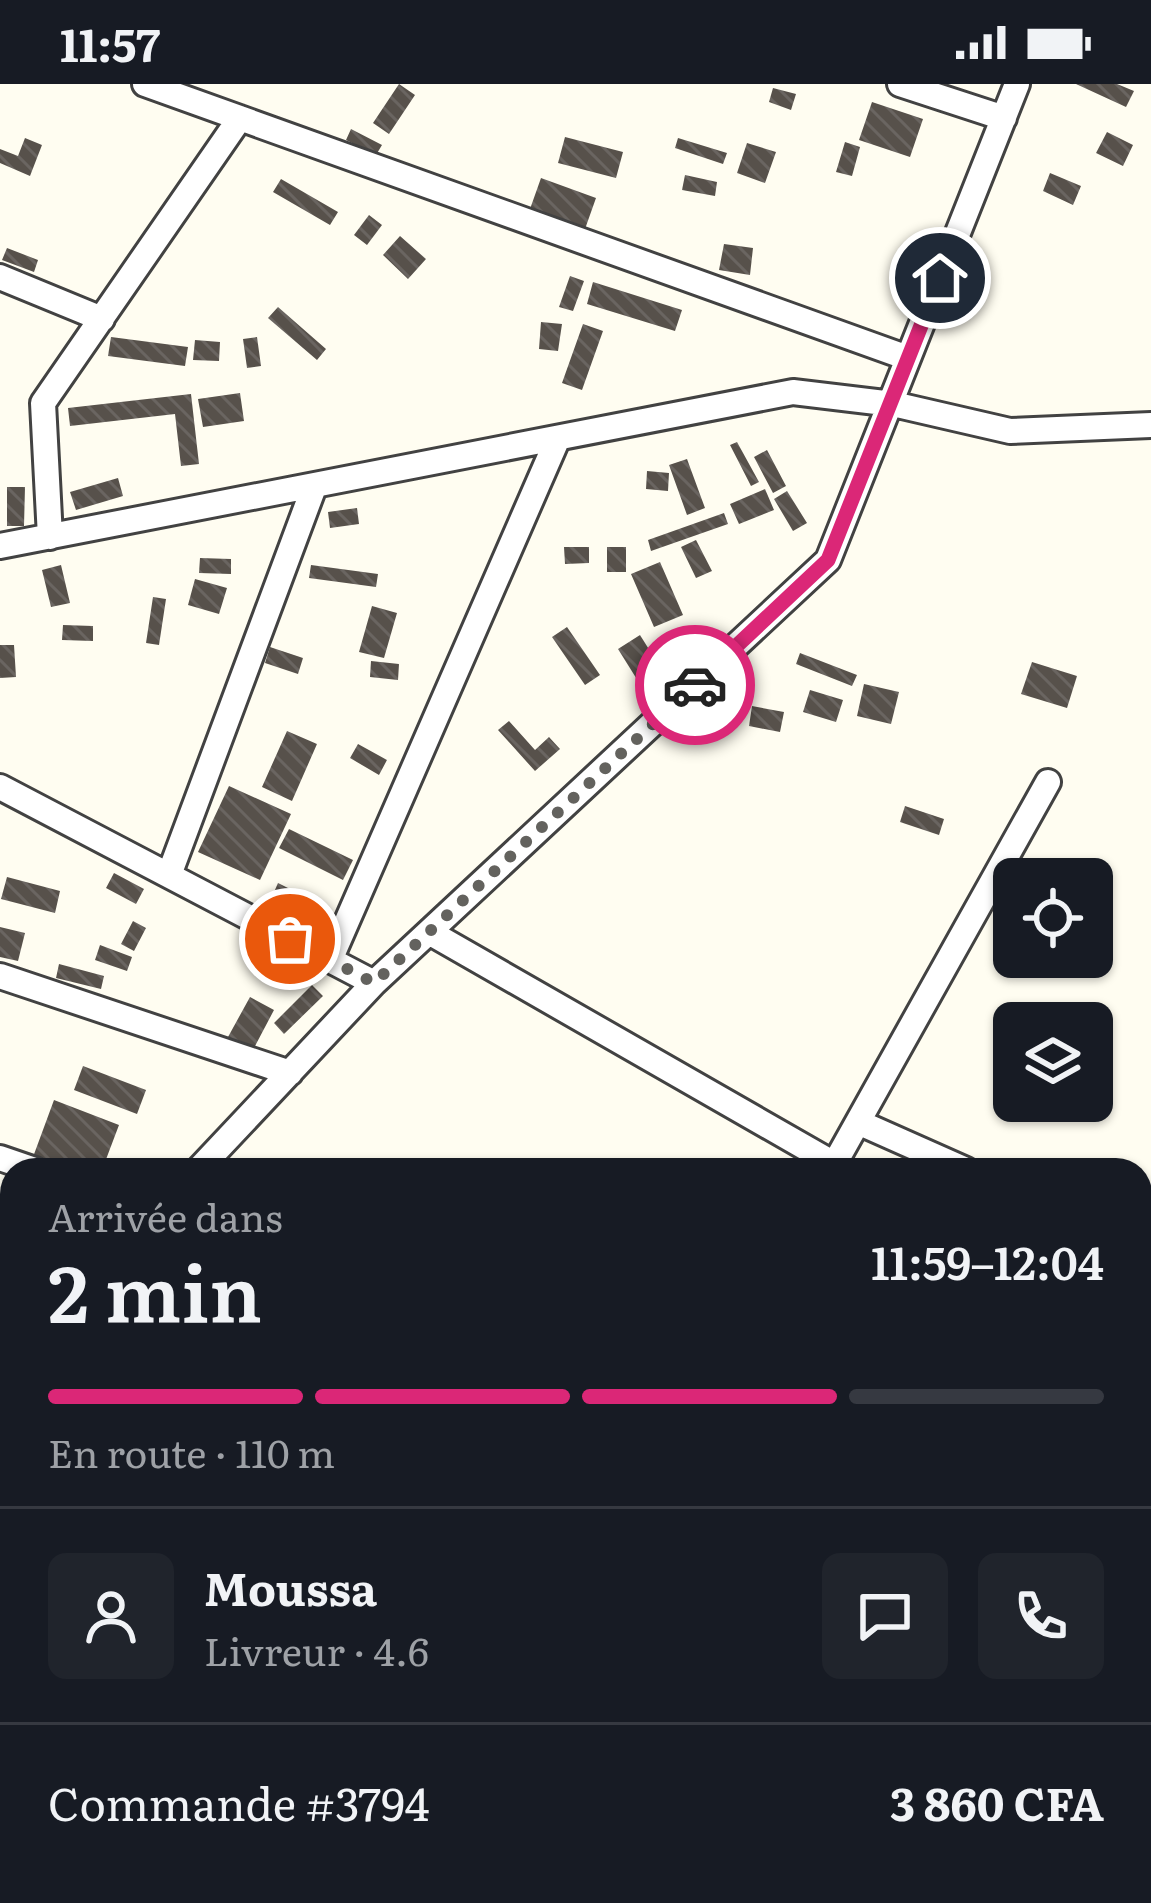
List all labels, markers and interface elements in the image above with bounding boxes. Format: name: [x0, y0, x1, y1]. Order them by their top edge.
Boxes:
text: 11:57: [60, 9, 160, 76]
pin: [889, 227, 991, 329]
icon: home: [907, 245, 973, 311]
courier: [635, 625, 755, 745]
icon: car: [662, 652, 728, 718]
map controls: [993, 858, 1113, 1122]
button: locate: [993, 858, 1113, 978]
pin: [239, 888, 341, 990]
icon: bag: [257, 906, 323, 972]
button: layers: [993, 1002, 1113, 1122]
text: Arrivée dans: [48, 1186, 283, 1244]
text: 11:59–12:04: [871, 1227, 1104, 1294]
text: 2 min: [48, 1231, 262, 1347]
text: En route · 110 m: [48, 1422, 335, 1480]
button: person: [48, 1553, 174, 1679]
text: Moussa: [204, 1553, 377, 1620]
button: chat: [822, 1553, 948, 1679]
button: phone: [978, 1553, 1104, 1679]
text: Livreur · 4.6: [204, 1620, 429, 1678]
text: Commande #3794: [48, 1768, 430, 1835]
text: 3 860 CFA: [890, 1768, 1104, 1835]

